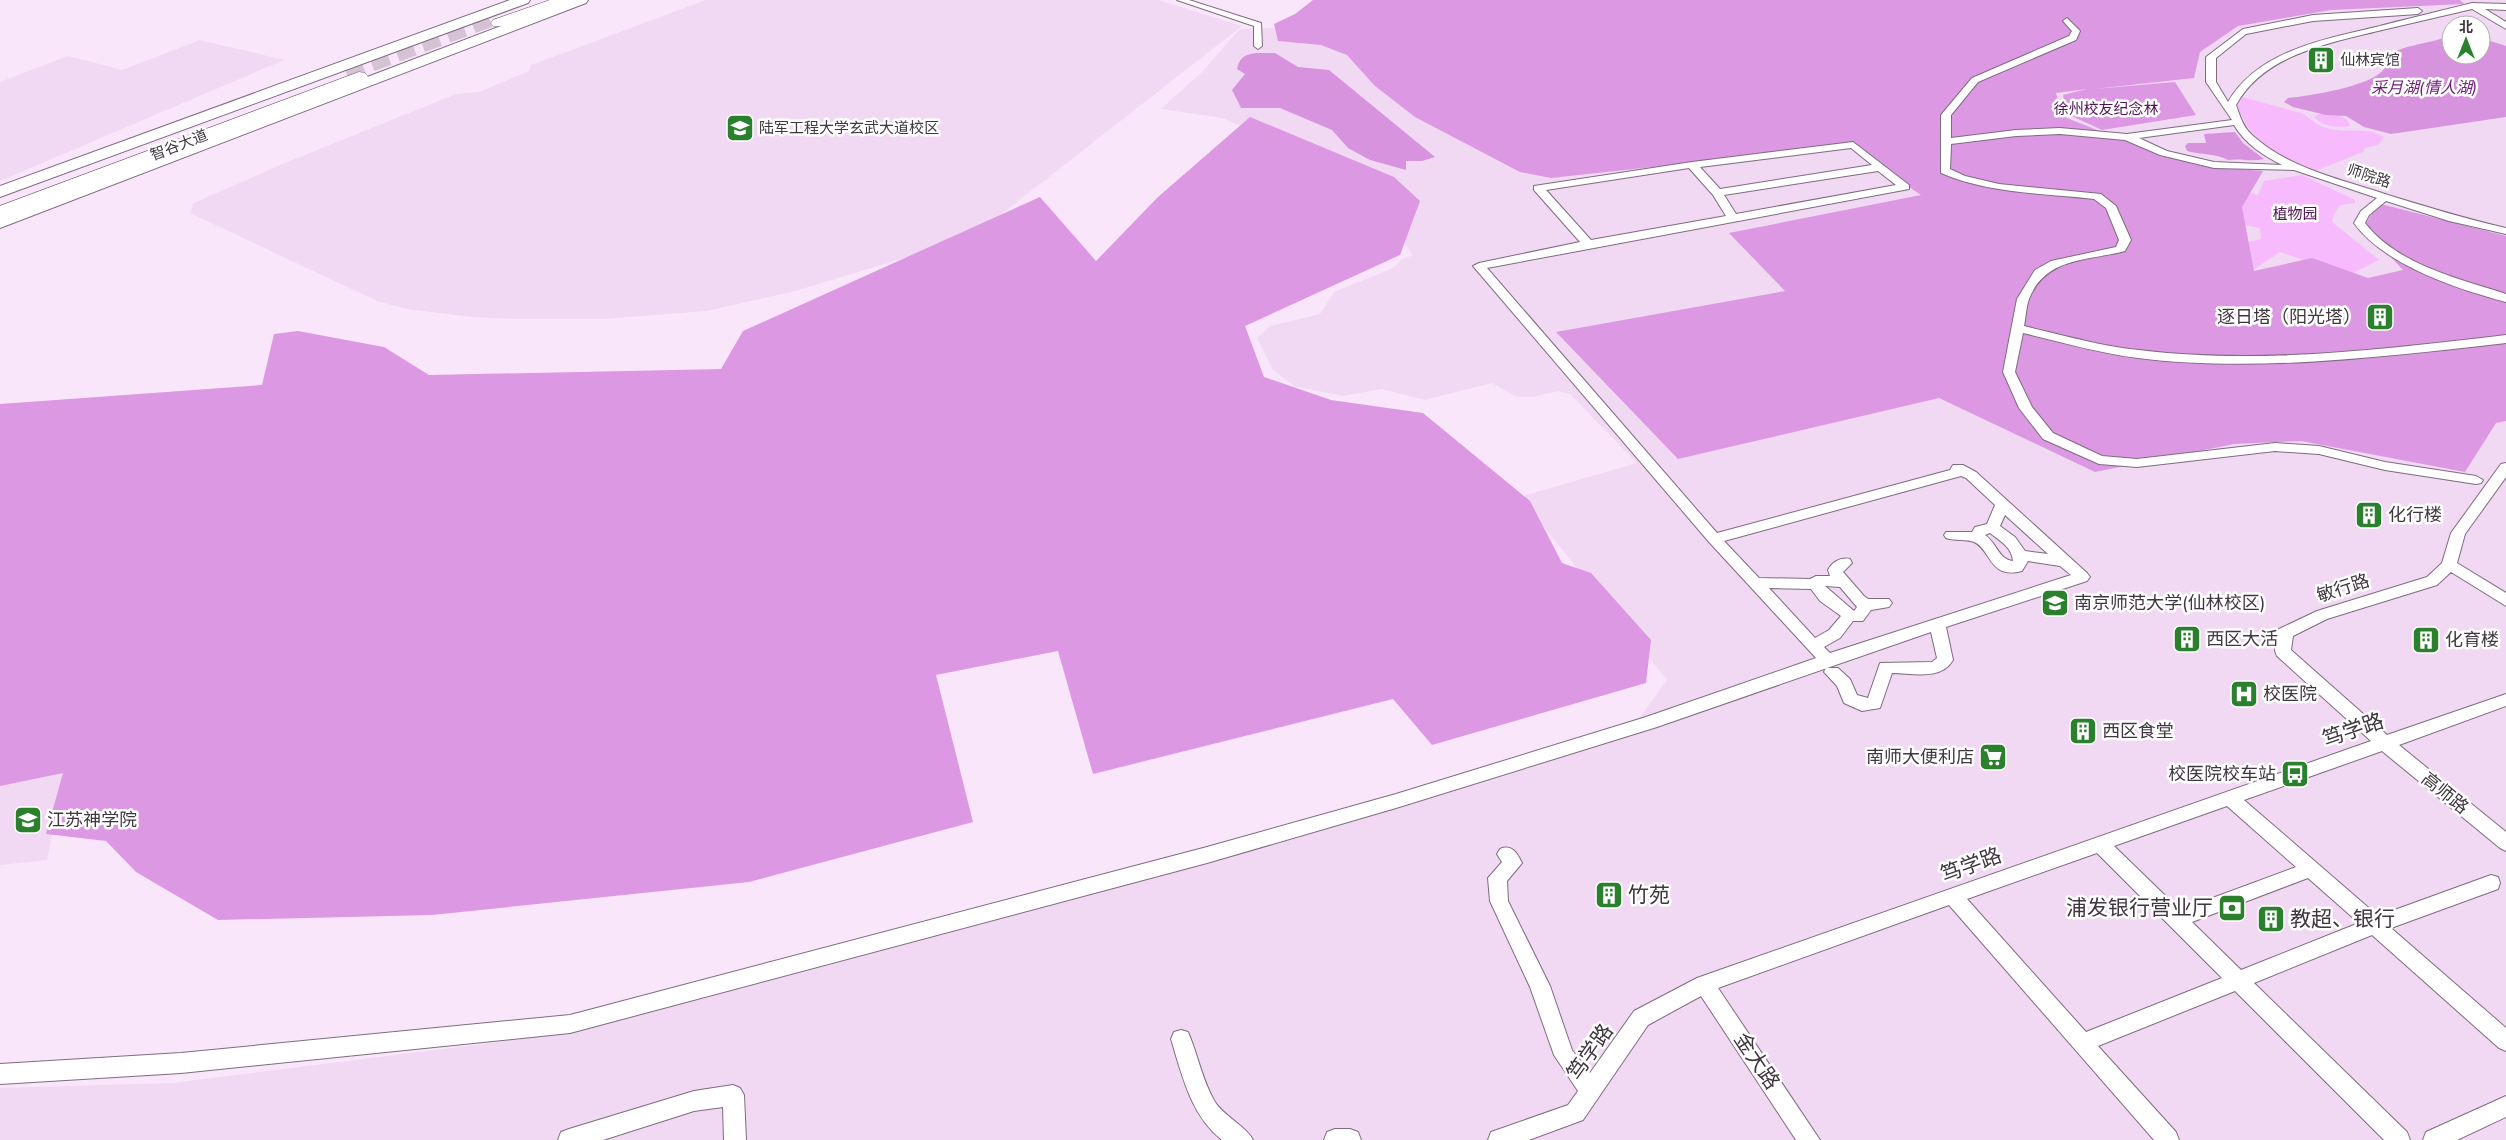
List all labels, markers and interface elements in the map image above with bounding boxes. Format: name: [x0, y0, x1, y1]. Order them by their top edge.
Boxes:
north arrow: [2441, 15, 2491, 65]
text: 北: [2459, 18, 2473, 37]
building icon: 仙林宾馆: [2306, 45, 2336, 75]
place label: 仙林宾馆: [2340, 50, 2400, 70]
water label: 采月湖(情人湖): [2371, 77, 2477, 99]
park label: 徐州校友纪念林: [2053, 99, 2159, 119]
school or university icon: 陆军工程大学玄武大道校区: [725, 113, 755, 143]
place label: 陆军工程大学玄武大道校区: [759, 118, 939, 138]
street label: 智谷大道: [147, 125, 211, 165]
street label: 师院路: [2345, 160, 2393, 192]
park label: 植物园: [2272, 204, 2318, 224]
building icon: 逐日塔（阳光塔）: [2365, 302, 2395, 332]
place label: 逐日塔（阳光塔）: [2217, 305, 2361, 329]
building icon: 化行楼: [2354, 500, 2384, 530]
place label: 化行楼: [2388, 503, 2442, 527]
street label: 敏行路: [2314, 568, 2372, 608]
school or university icon: 南京师范大学(仙林校区): [2040, 588, 2070, 618]
place label: 南京师范大学(仙林校区): [2074, 591, 2265, 615]
building icon: 西区大活: [2172, 624, 2202, 654]
building icon: 化育楼: [2411, 625, 2441, 655]
place label: 西区大活: [2206, 627, 2278, 651]
place label: 化育楼: [2445, 628, 2499, 652]
hospital icon: 校医院: [2229, 679, 2259, 709]
place label: 校医院: [2263, 682, 2317, 706]
street label: 笃学路: [2319, 707, 2387, 753]
building icon: 西区食堂: [2068, 716, 2098, 746]
place label: 西区食堂: [2102, 719, 2174, 743]
supermarket icon: 南师大便利店: [1978, 742, 2008, 772]
place label: 南师大便利店: [1866, 745, 1974, 769]
bus stop icon: 校医院校车站: [2280, 759, 2310, 789]
place label: 校医院校车站: [2168, 762, 2276, 786]
street label: 高师路: [2416, 767, 2474, 819]
school or university icon: 江苏神学院: [13, 805, 43, 835]
place label: 江苏神学院: [47, 808, 137, 832]
street label: 笃学路: [1937, 841, 2005, 889]
building icon: 竹苑: [1594, 880, 1624, 910]
place label: 竹苑: [1628, 881, 1670, 909]
bank icon: 浦发银行营业厅: [2217, 893, 2247, 923]
place label: 浦发银行营业厅: [2066, 894, 2213, 922]
building icon: 教超、银行: [2256, 904, 2286, 934]
place label: 教超、银行: [2290, 905, 2395, 933]
street label: 笃学路: [1560, 1018, 1620, 1086]
street label: 金大路: [1728, 1027, 1786, 1095]

